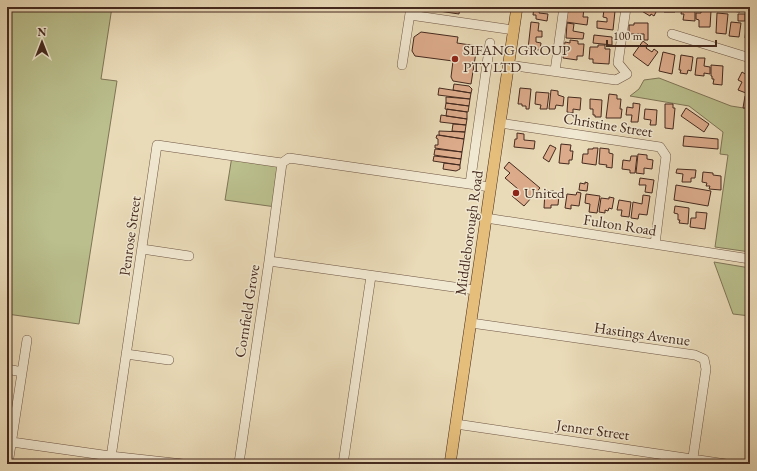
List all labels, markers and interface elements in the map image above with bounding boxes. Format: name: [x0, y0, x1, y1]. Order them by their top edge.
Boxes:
north arrow: [22, 22, 62, 62]
scale bar: [607, 22, 716, 48]
text: N: [38, 25, 47, 39]
text: 100 m: [613, 28, 643, 44]
place label: SIFANG GROUP PTY LTD: [463, 40, 570, 76]
marker: SIFANG GROUP PTY LTD: [450, 54, 460, 64]
street label: Christine Street: [562, 108, 654, 141]
street label: Middleborough Road: [450, 169, 487, 297]
place label: United: [524, 183, 565, 202]
marker: United: [511, 188, 521, 198]
street label: Penrose Street: [115, 195, 145, 277]
street label: Fulton Road: [582, 209, 658, 240]
street label: Cornfield Grove: [230, 263, 263, 359]
street label: Hastings Avenue: [593, 317, 691, 350]
street label: Jenner Street: [553, 415, 631, 444]

